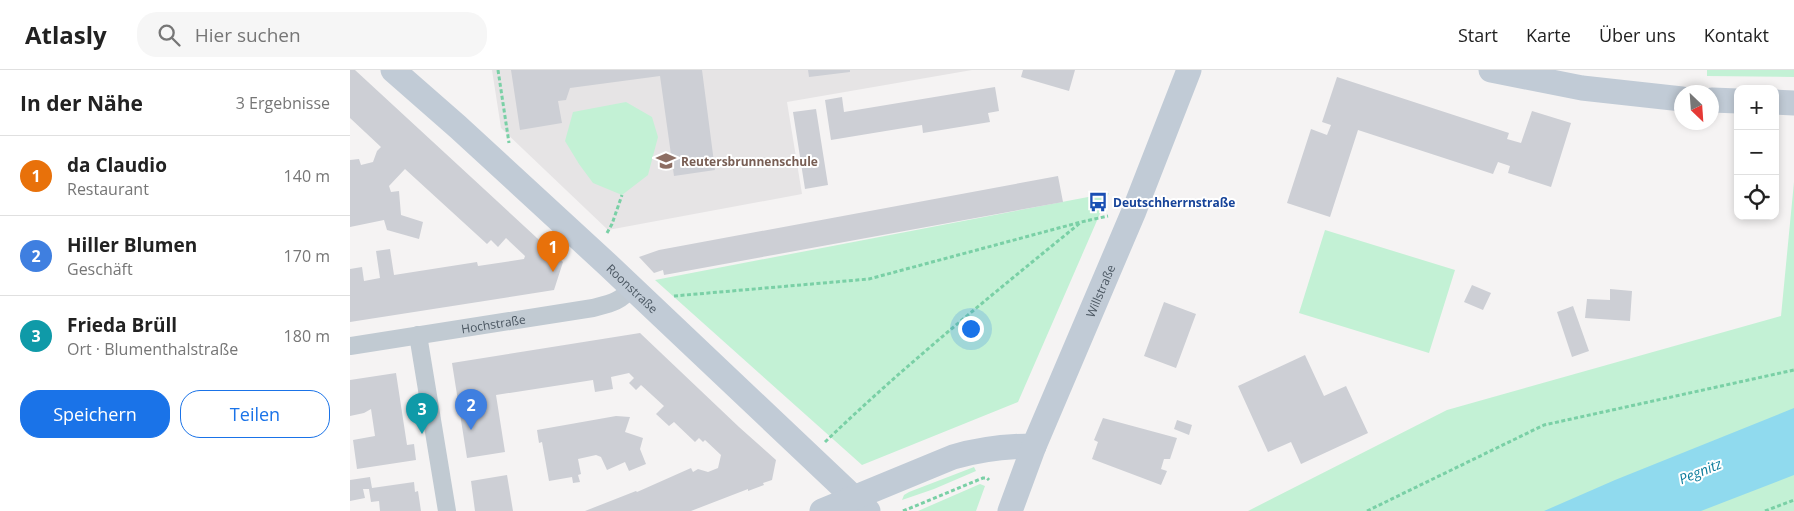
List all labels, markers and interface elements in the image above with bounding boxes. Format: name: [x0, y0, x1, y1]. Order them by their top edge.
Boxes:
search box: [137, 12, 487, 57]
text: Atlasly: [25, 18, 107, 51]
icon: search: [155, 21, 183, 49]
text: Hier suchen: [195, 22, 301, 48]
text: Start: [1458, 23, 1498, 47]
text: Karte: [1526, 23, 1571, 47]
text: Über uns: [1599, 23, 1676, 47]
text: Kontakt: [1704, 23, 1769, 47]
north arrow: [1674, 85, 1719, 130]
map controls: [1734, 85, 1779, 220]
button: +: [1734, 85, 1779, 130]
text: In der Nähe: [20, 89, 143, 117]
text: 3 Ergebnisse: [236, 92, 330, 114]
button: −: [1734, 130, 1779, 175]
school or university icon: Reutersbrunnenschule: [655, 150, 677, 172]
text: da Claudio: [67, 152, 167, 178]
place label: Reutersbrunnenschule: [681, 153, 818, 170]
text: 1: [31, 165, 41, 187]
text: 140 m: [284, 165, 330, 187]
button: locate: [1734, 175, 1779, 220]
text: Restaurant: [67, 178, 149, 200]
bus stop icon: Deutschherrnstraße: [1087, 191, 1109, 213]
place label: Deutschherrnstraße: [1113, 194, 1235, 211]
pin: 1: [537, 231, 569, 272]
text: Hiller Blumen: [67, 232, 197, 258]
text: 2: [31, 245, 41, 267]
text: 170 m: [284, 245, 330, 267]
text: Geschäft: [67, 258, 133, 280]
street label: Roonstraße: [603, 260, 662, 317]
street label: Willstraße: [1081, 261, 1119, 320]
street label: Hochstraße: [460, 310, 527, 337]
text: Frieda Brüll: [67, 312, 177, 338]
your location: [958, 316, 984, 342]
text: 3: [31, 325, 41, 347]
text: 180 m: [284, 325, 330, 347]
text: Ort · Blumenthalstraße: [67, 338, 238, 360]
pin: 2: [455, 389, 487, 430]
button: Speichern: [20, 390, 170, 438]
button: Teilen: [180, 390, 330, 438]
pin: 3: [406, 393, 438, 434]
water label: Pegnitz: [1676, 454, 1725, 488]

